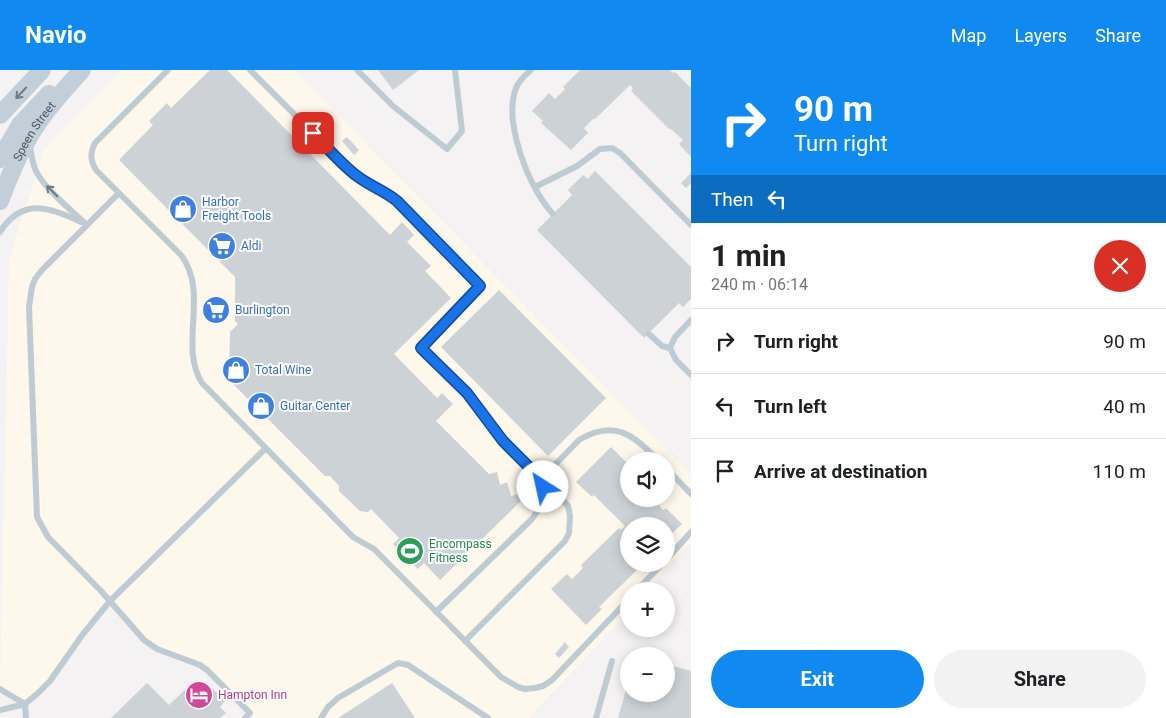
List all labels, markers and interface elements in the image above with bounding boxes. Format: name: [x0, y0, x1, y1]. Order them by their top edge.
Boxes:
text: Navio: [25, 21, 87, 49]
text: Map: [951, 25, 986, 46]
text: Layers: [1014, 25, 1067, 46]
text: Share: [1095, 25, 1141, 46]
one-way arrow: [15, 86, 27, 99]
text: 90 m: [794, 89, 873, 130]
icon: right: [711, 90, 776, 155]
street label: Speen Street: [10, 99, 59, 163]
pin: [292, 112, 334, 154]
icon: arrive: [299, 119, 327, 147]
text: Turn right: [794, 131, 888, 156]
one-way arrow: [47, 185, 59, 197]
icon: left: [763, 185, 791, 213]
text: Then: [711, 188, 753, 211]
shop icon: Harbor Freight Tools: [168, 194, 198, 224]
place label: Harbor Freight Tools: [202, 195, 271, 223]
supermarket icon: Aldi: [207, 231, 237, 261]
text: 1 min: [711, 238, 786, 273]
place label: Aldi: [241, 239, 262, 253]
button: close: [1094, 240, 1146, 292]
text: 240 m · 06:14: [711, 275, 808, 294]
supermarket icon: Burlington: [201, 295, 231, 325]
place label: Burlington: [235, 303, 290, 317]
icon: right: [711, 327, 739, 355]
text: Turn right: [754, 330, 838, 353]
text: 90 m: [1103, 330, 1146, 353]
shop icon: Total Wine: [221, 355, 251, 385]
place label: Total Wine: [255, 363, 311, 377]
shop icon: Guitar Center: [246, 391, 276, 421]
icon: left: [711, 392, 739, 420]
text: Turn left: [754, 395, 827, 418]
text: 40 m: [1103, 395, 1146, 418]
place label: Guitar Center: [280, 399, 350, 413]
map controls: [620, 452, 675, 702]
button: sound: [620, 452, 675, 507]
icon: arrive: [711, 457, 739, 485]
position arrow: [516, 460, 568, 512]
text: Arrive at destination: [754, 460, 927, 483]
text: 110 m: [1093, 460, 1146, 483]
button: layers: [620, 517, 675, 572]
sports icon: Encompass Fitness: [395, 536, 425, 566]
place label: Encompass Fitness: [429, 537, 492, 565]
button: +: [620, 582, 675, 637]
button: −: [620, 647, 675, 702]
button: Exit: [711, 650, 924, 708]
button: Share: [934, 650, 1146, 708]
hotel icon: Hampton Inn: [184, 680, 214, 710]
place label: Hampton Inn: [218, 688, 287, 702]

